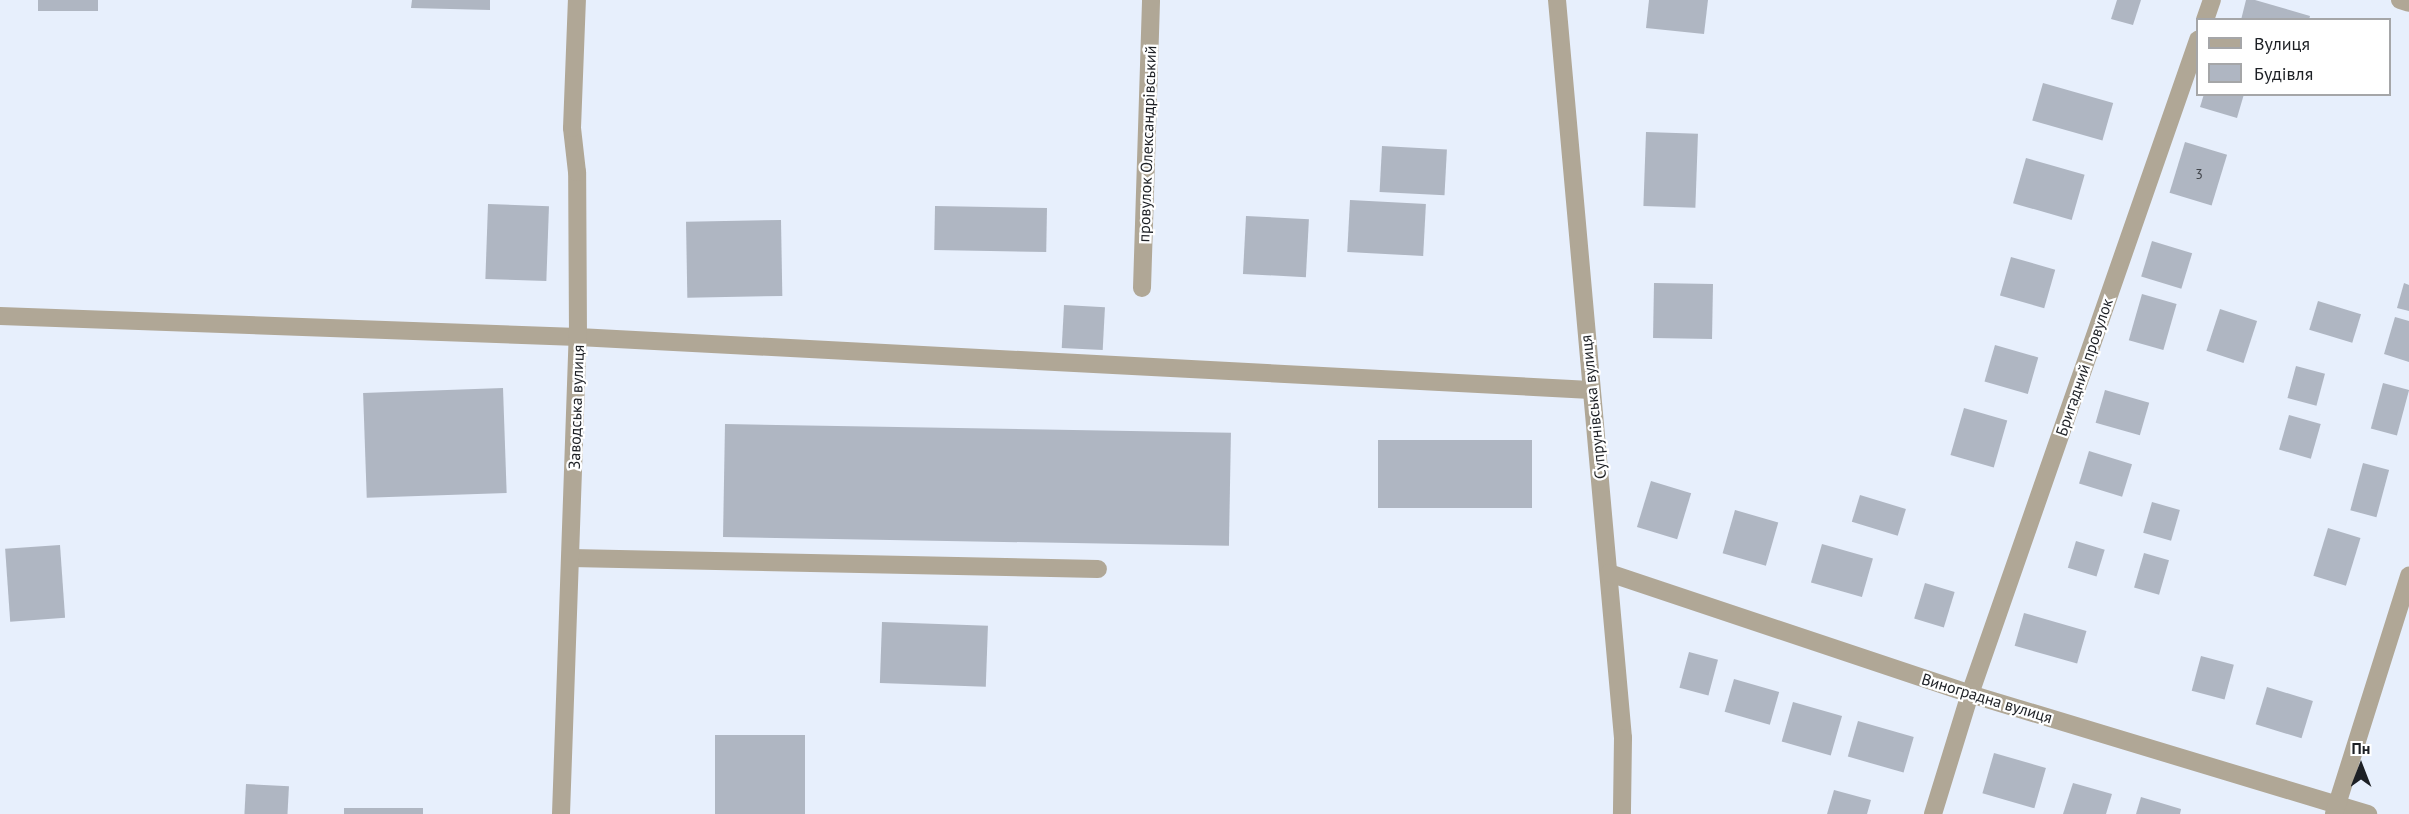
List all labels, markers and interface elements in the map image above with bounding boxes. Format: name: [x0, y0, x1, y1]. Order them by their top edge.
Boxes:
legend: [2196, 18, 2391, 96]
text: Вулиця: [2254, 32, 2310, 55]
street label: провулок Олександрівський: [1134, 45, 1160, 243]
text: Будівля: [2254, 62, 2313, 85]
house number: 3: [2195, 166, 2203, 182]
street label: Бригадний провулок: [2051, 296, 2117, 438]
street label: Супрунівська вулиця: [1576, 334, 1610, 480]
street label: Заводська вулиця: [564, 344, 588, 470]
street label: Виноградна вулиця: [1919, 669, 2055, 727]
north arrow: [2331, 736, 2391, 796]
text: Пн: [2352, 738, 2370, 758]

